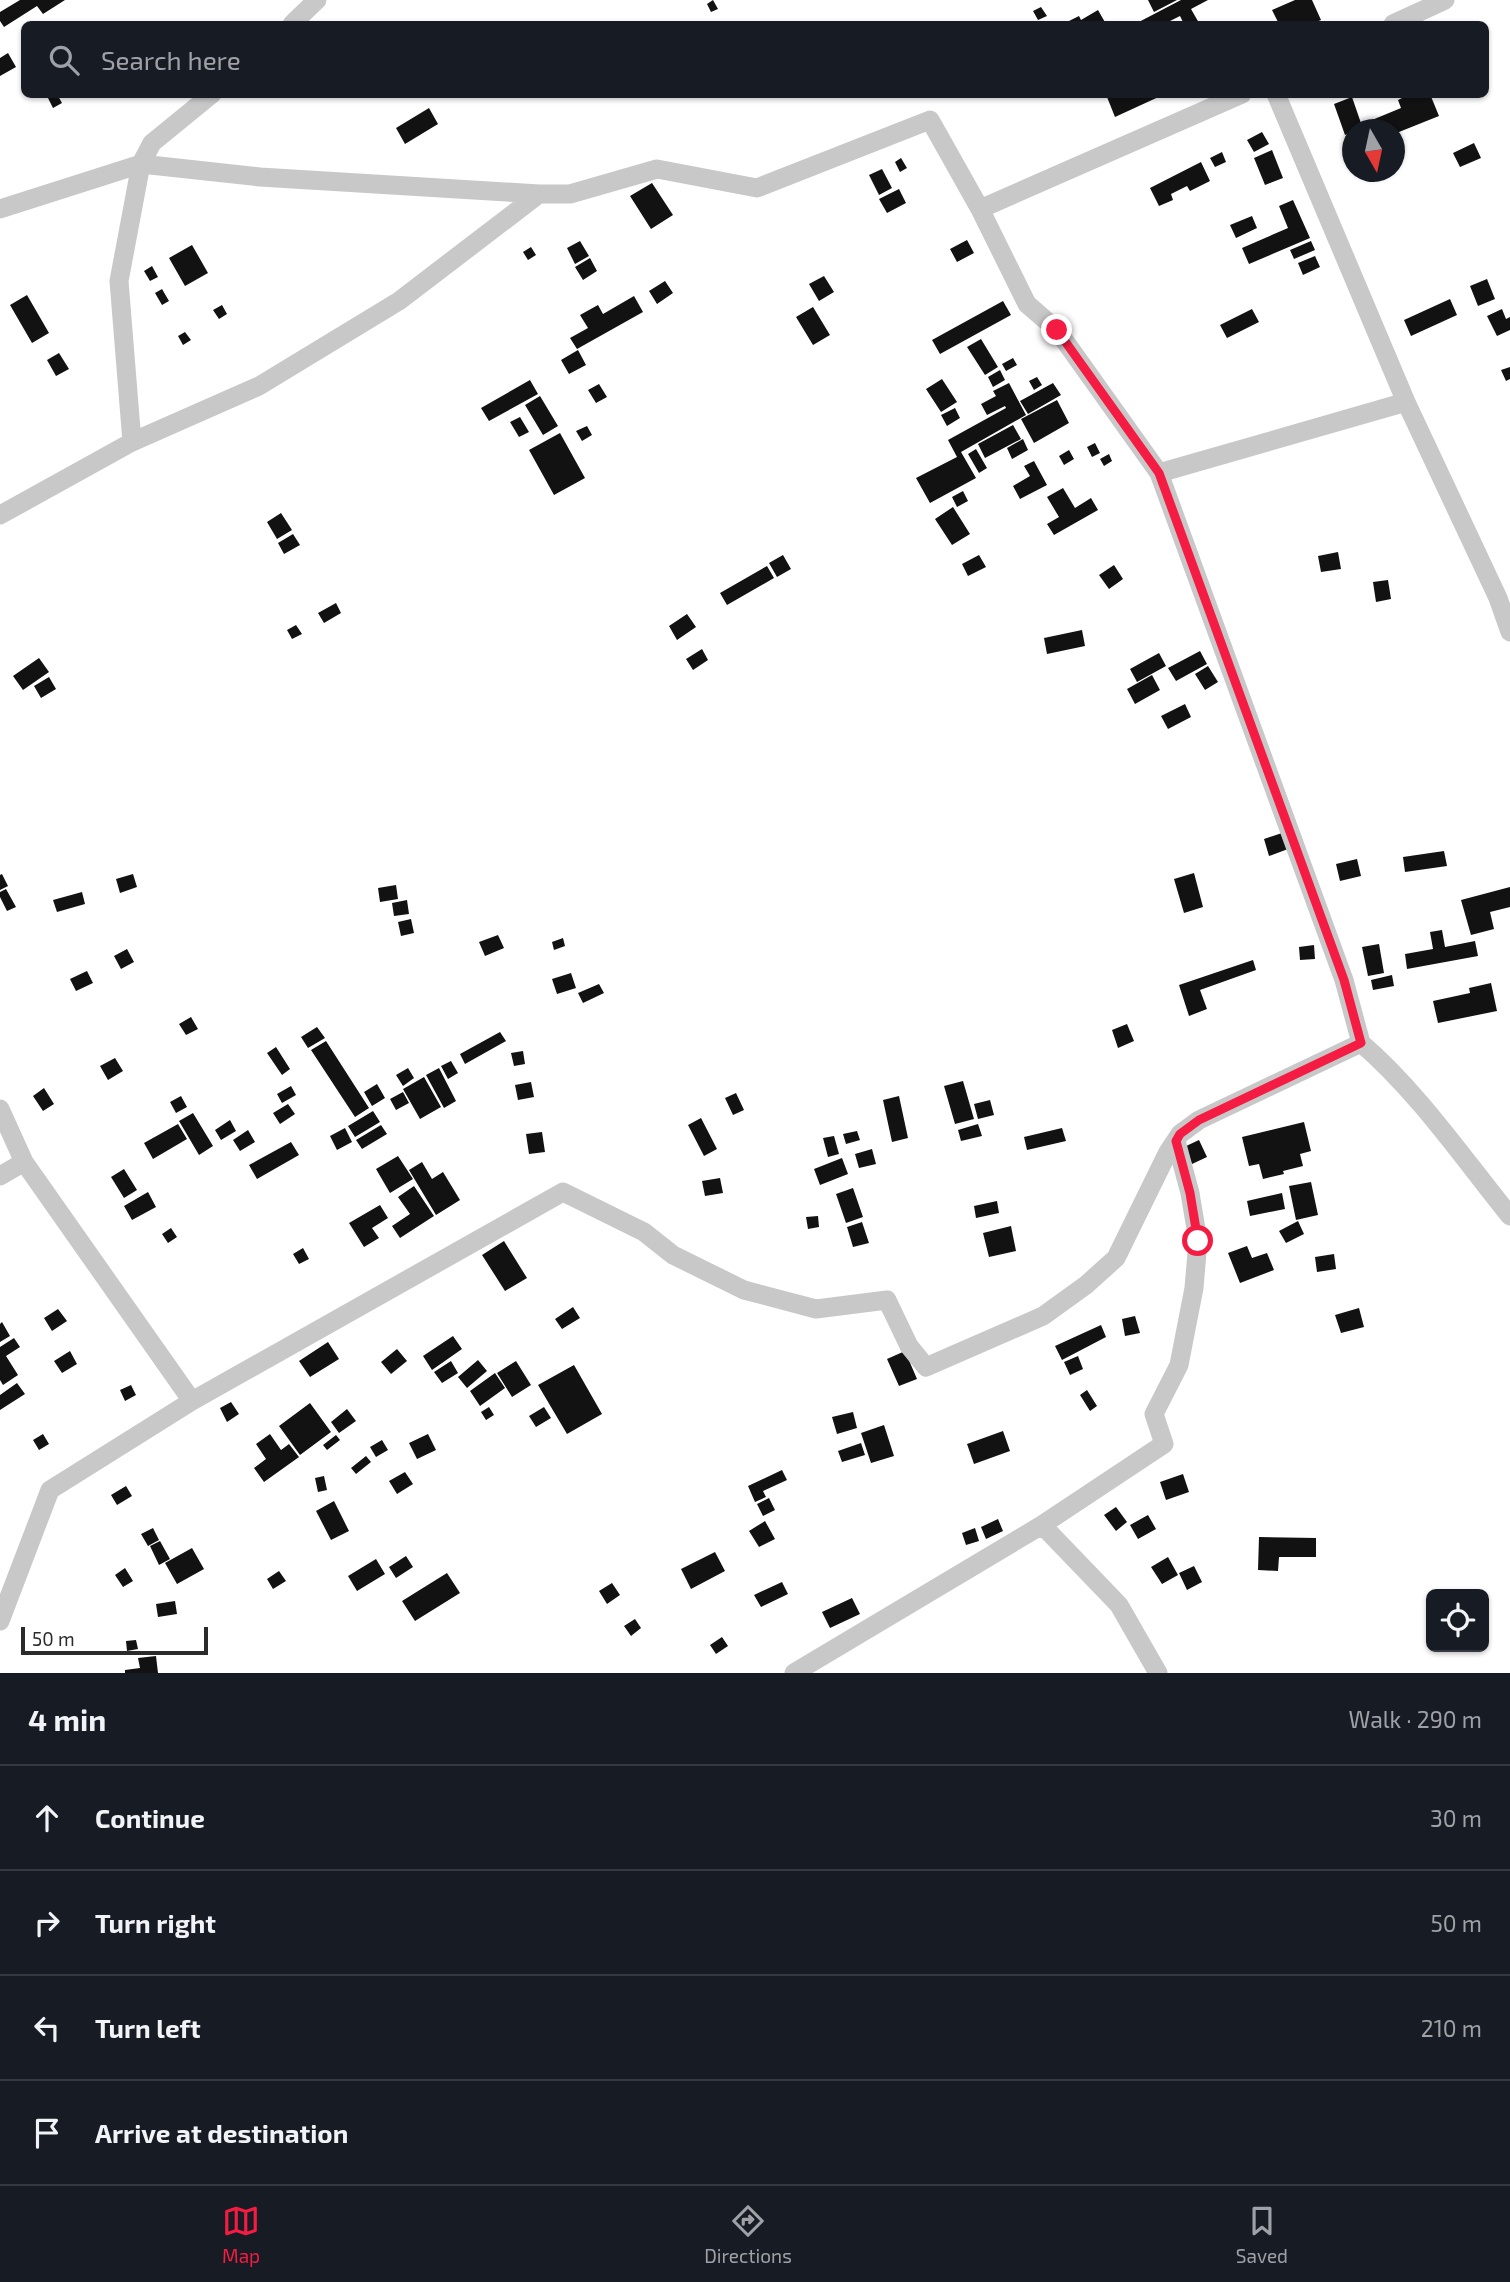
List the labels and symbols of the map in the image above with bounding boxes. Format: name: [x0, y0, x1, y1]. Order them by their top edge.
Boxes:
north arrow: [1342, 119, 1405, 182]
route end: [1041, 314, 1072, 345]
route start: [1182, 1225, 1213, 1256]
scale bar: [21, 1624, 208, 1656]

